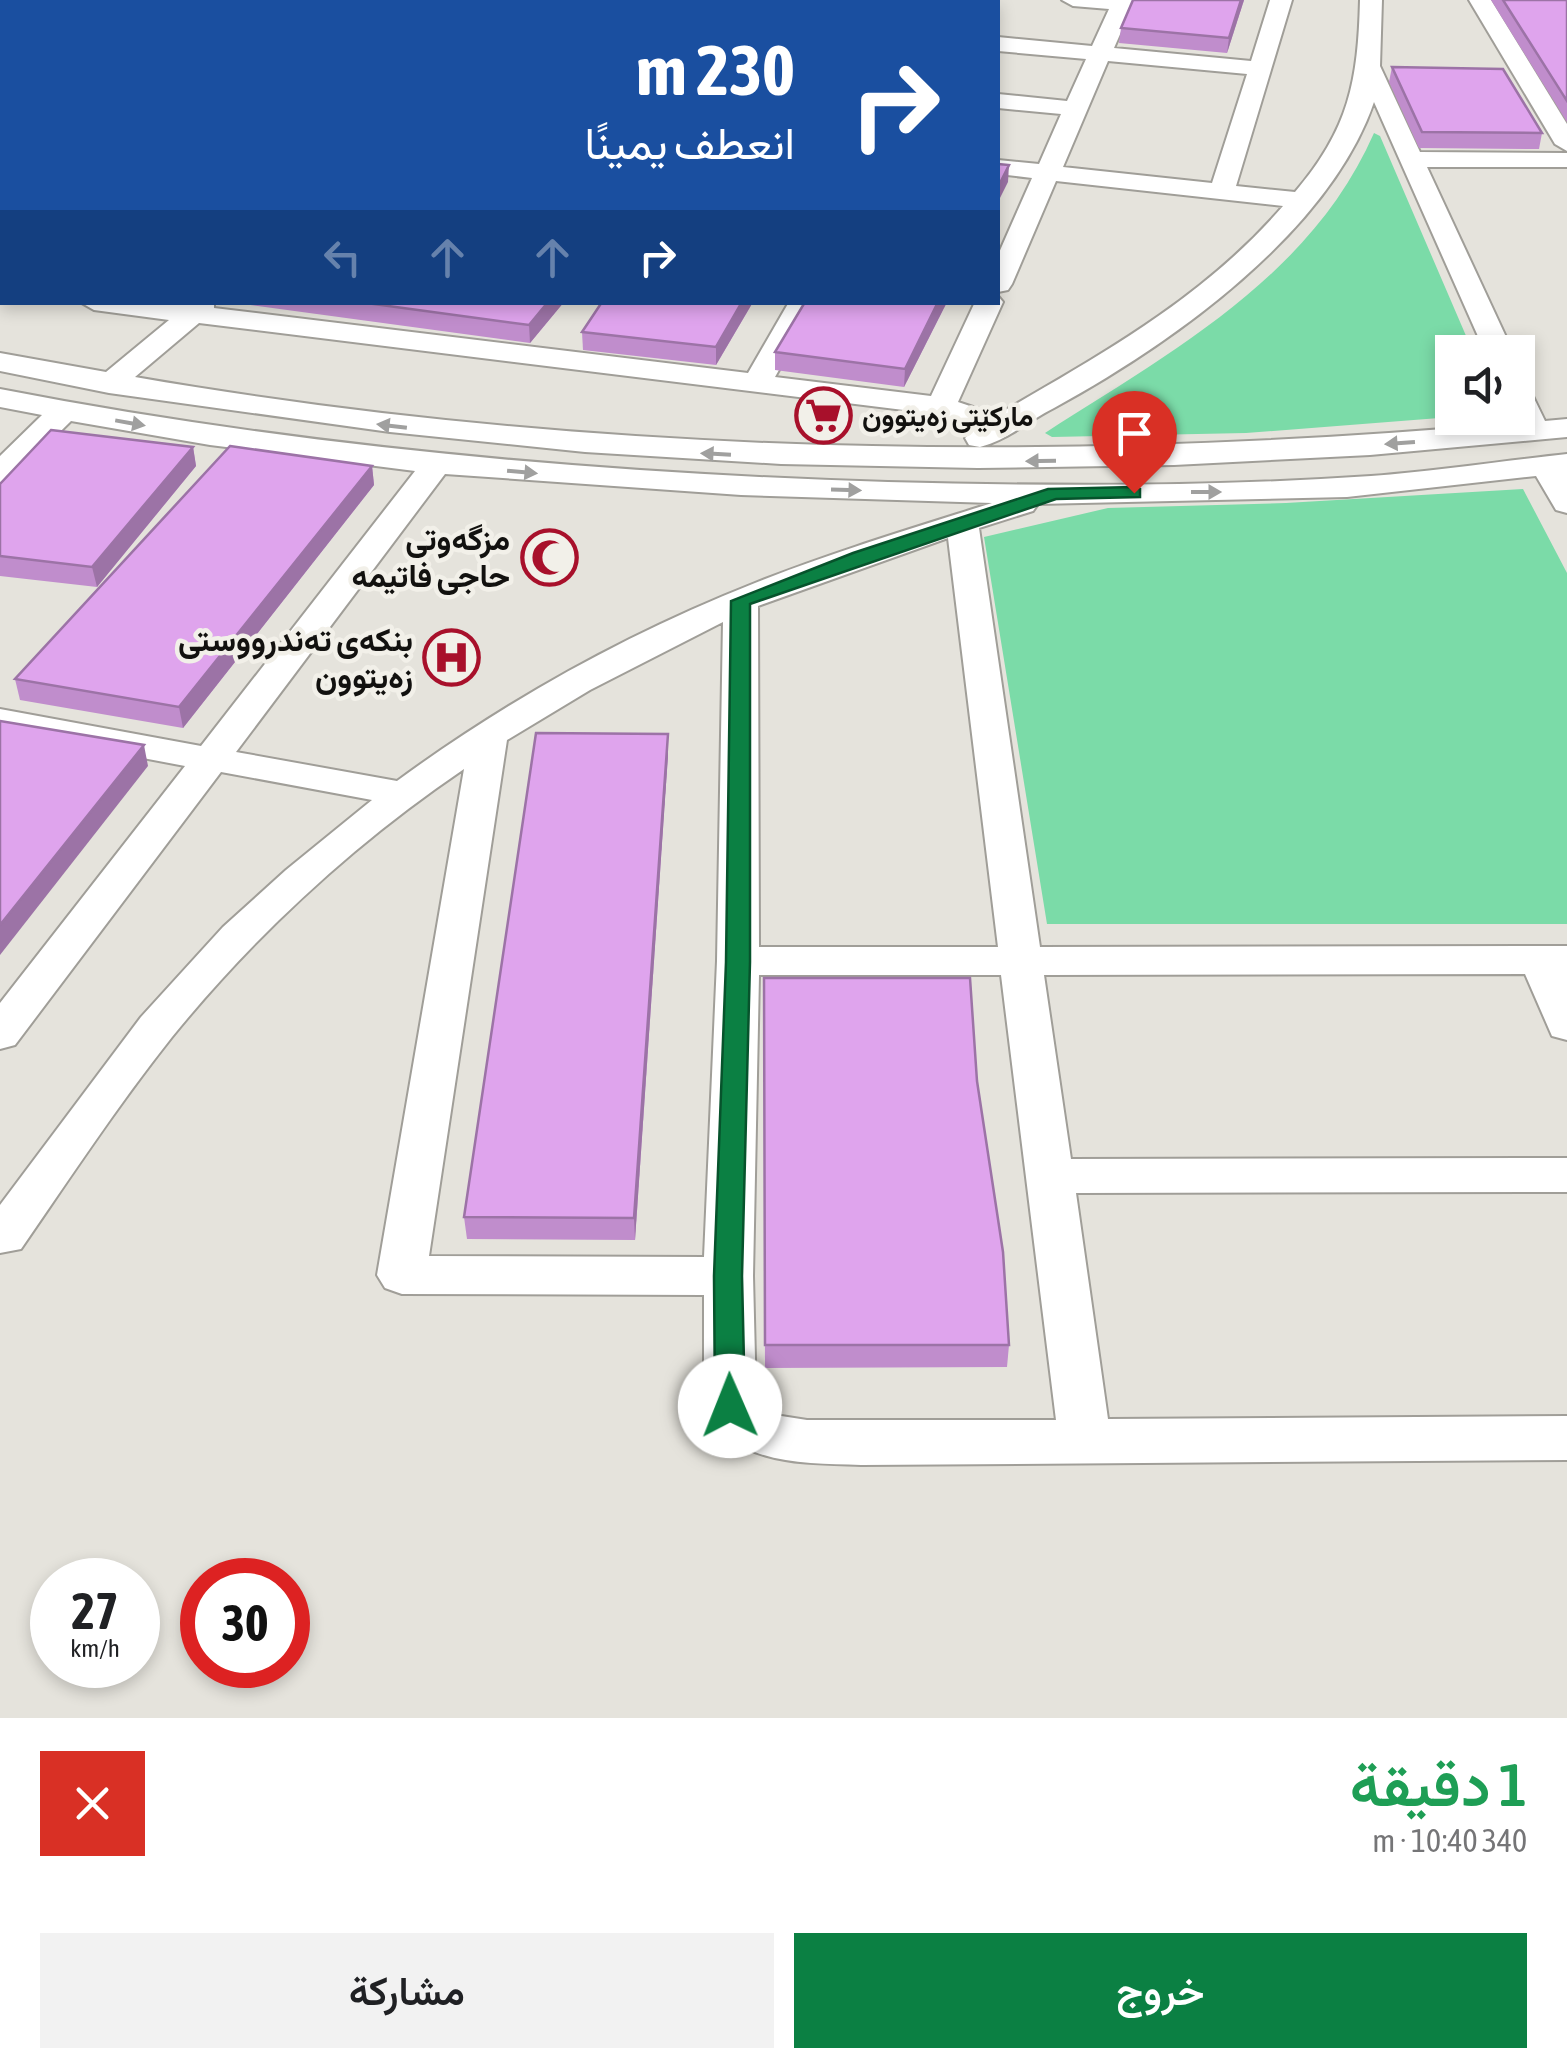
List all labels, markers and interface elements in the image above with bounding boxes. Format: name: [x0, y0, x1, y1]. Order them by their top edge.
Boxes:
text: 230 m: [636, 30, 795, 110]
icon: right: [830, 40, 960, 170]
text: انعطف يمينًا: [585, 117, 795, 169]
icon: left: [315, 230, 370, 285]
icon: ahead: [420, 230, 475, 285]
icon: ahead: [525, 230, 580, 285]
icon: right: [630, 230, 685, 285]
map controls: [1435, 335, 1535, 435]
button: sound: [1435, 335, 1535, 435]
supermarket icon: مارکێتی زەیتوون: [793, 386, 853, 446]
pin: [1092, 391, 1177, 494]
place label: مارکێتی زەیتوون: [862, 400, 1033, 434]
icon: arrive: [1107, 406, 1162, 461]
one-way arrow: [115, 415, 146, 431]
one-way arrow: [376, 418, 408, 434]
one-way arrow: [1384, 436, 1416, 452]
one-way arrow: [699, 446, 731, 462]
one-way arrow: [1024, 453, 1056, 469]
one-way arrow: [506, 465, 538, 481]
one-way arrow: [831, 482, 863, 498]
one-way arrow: [1191, 484, 1223, 500]
place label: مزگەوتی حاجی فاتیمە: [351, 520, 510, 595]
mosque icon: مزگەوتی حاجی فاتیمە: [519, 527, 579, 587]
place label: بنکەی تەندرووستی زەیتوون: [178, 621, 413, 697]
hospital icon: بنکەی تەندرووستی زەیتوون: [422, 628, 482, 688]
position arrow: [678, 1354, 782, 1458]
speed limit sign: 30: [180, 1558, 310, 1688]
text: 27: [71, 1582, 118, 1640]
text: km/h: [70, 1634, 120, 1662]
text: 1 دقيقة: [1350, 1750, 1527, 1819]
button: close: [40, 1751, 145, 1856]
text: 340 m · 10:40: [1372, 1822, 1527, 1859]
button: مشاركة: [40, 1933, 774, 2048]
button: خروج: [794, 1933, 1527, 2048]

